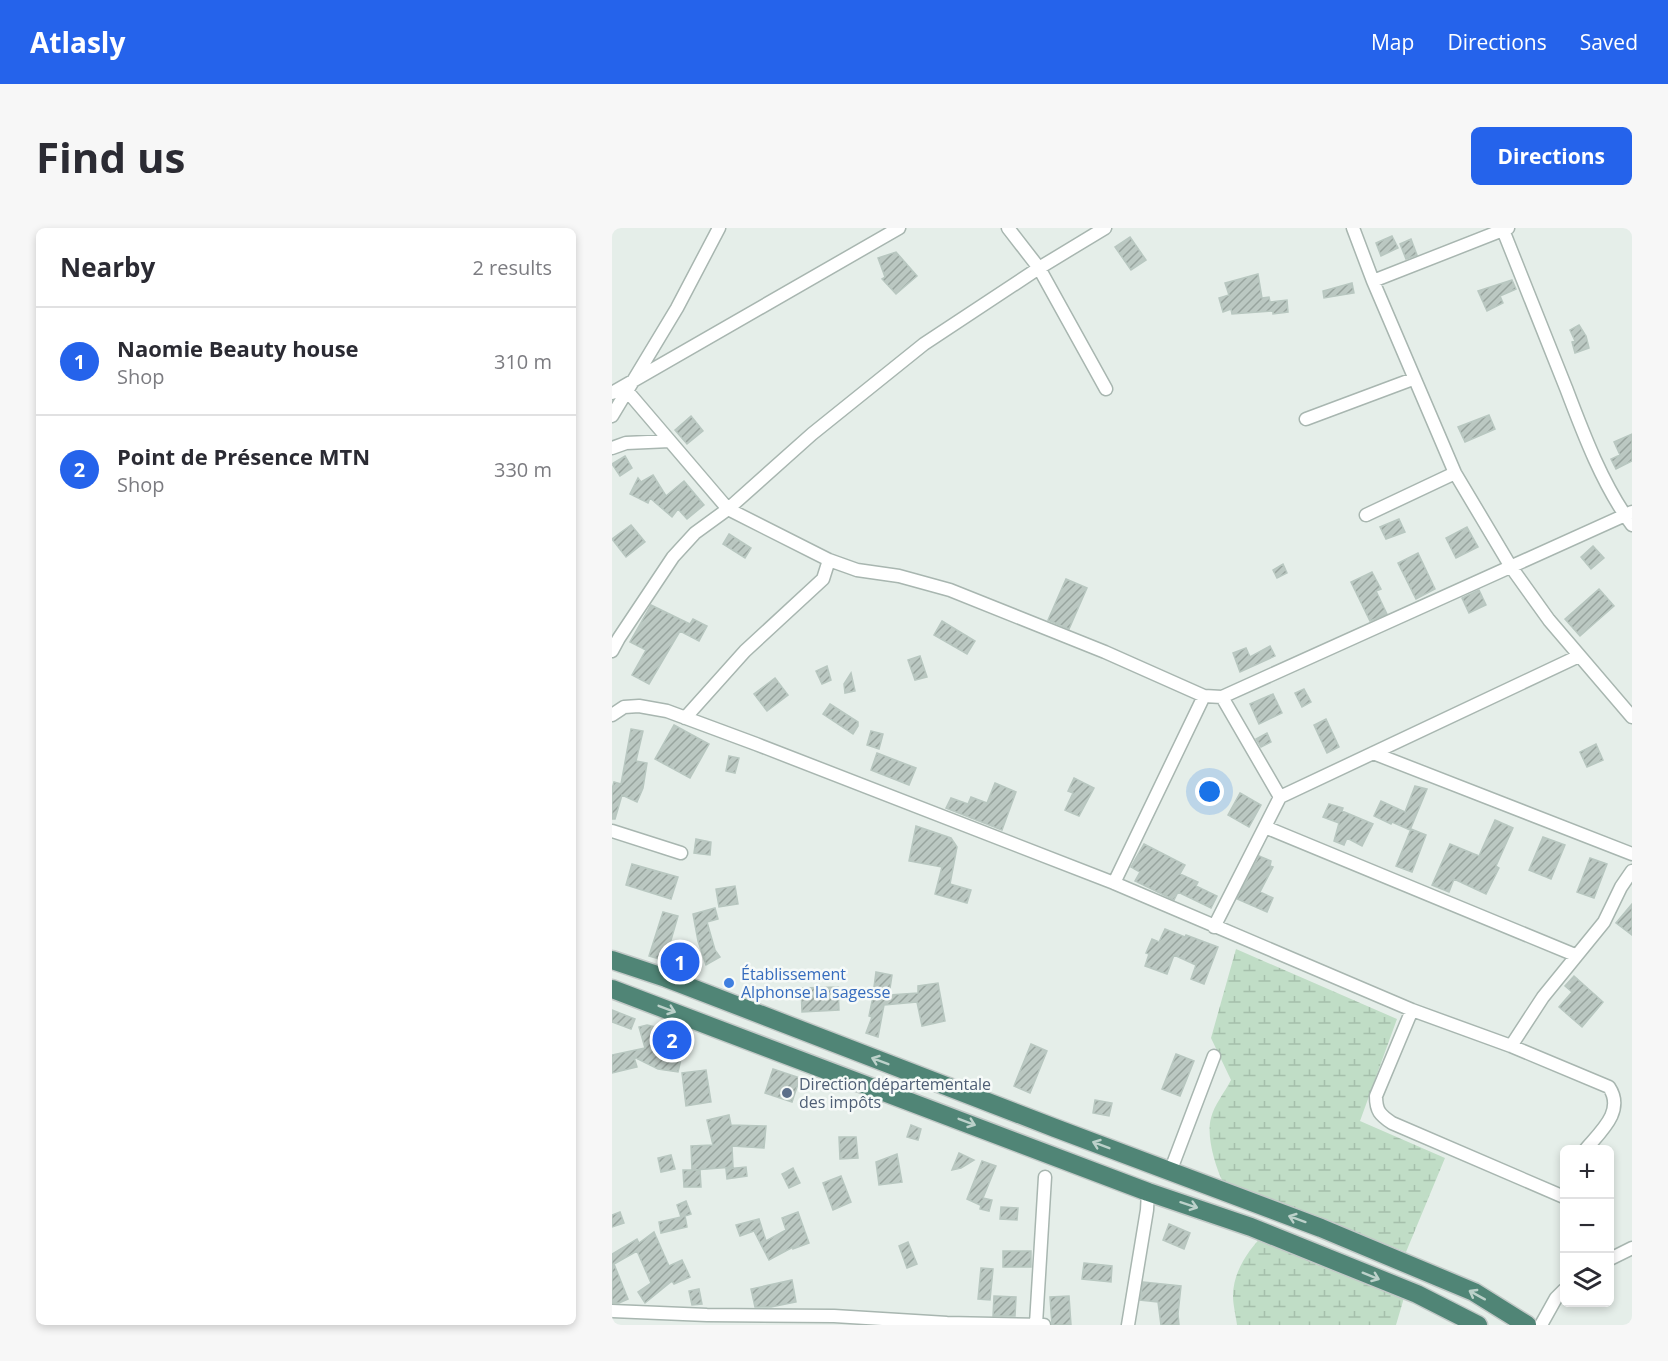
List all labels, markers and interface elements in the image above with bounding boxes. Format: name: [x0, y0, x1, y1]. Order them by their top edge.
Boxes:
text: Atlasly: [30, 23, 125, 61]
text: Map: [1371, 28, 1414, 56]
text: Directions: [1447, 28, 1547, 56]
text: Saved: [1580, 28, 1638, 56]
button: Directions: [1471, 127, 1632, 185]
text: Find us: [36, 128, 185, 185]
text: Nearby: [60, 249, 155, 285]
text: 2 results: [472, 254, 552, 281]
text: Naomie Beauty house: [117, 333, 359, 363]
text: 1: [74, 348, 85, 375]
text: 310 m: [494, 348, 552, 375]
text: Shop: [117, 363, 165, 390]
text: Point de Présence MTN: [117, 441, 370, 471]
text: 2: [74, 456, 85, 483]
text: 330 m: [494, 456, 552, 483]
text: Shop: [117, 471, 165, 498]
your location: [1195, 777, 1224, 806]
pin: 1: [660, 940, 700, 984]
place label: Établissement Alphonse la sagesse: [741, 963, 890, 1003]
marker: Établissement Alphonse la sagesse: [722, 976, 736, 990]
one-way arrow: [657, 1004, 676, 1015]
pin: 2: [652, 1018, 692, 1062]
one-way arrow: [871, 1054, 890, 1065]
place label: Direction départementale des impôts: [799, 1073, 991, 1113]
marker: Direction départementale des impôts: [780, 1086, 794, 1100]
one-way arrow: [957, 1118, 976, 1129]
one-way arrow: [1092, 1139, 1111, 1150]
map controls: [1560, 1145, 1614, 1307]
button: +: [1560, 1145, 1614, 1199]
button: −: [1560, 1199, 1614, 1253]
one-way arrow: [1179, 1200, 1198, 1211]
one-way arrow: [1289, 1213, 1307, 1224]
button: layers: [1560, 1253, 1614, 1307]
one-way arrow: [1361, 1271, 1380, 1282]
one-way arrow: [1469, 1289, 1486, 1301]

